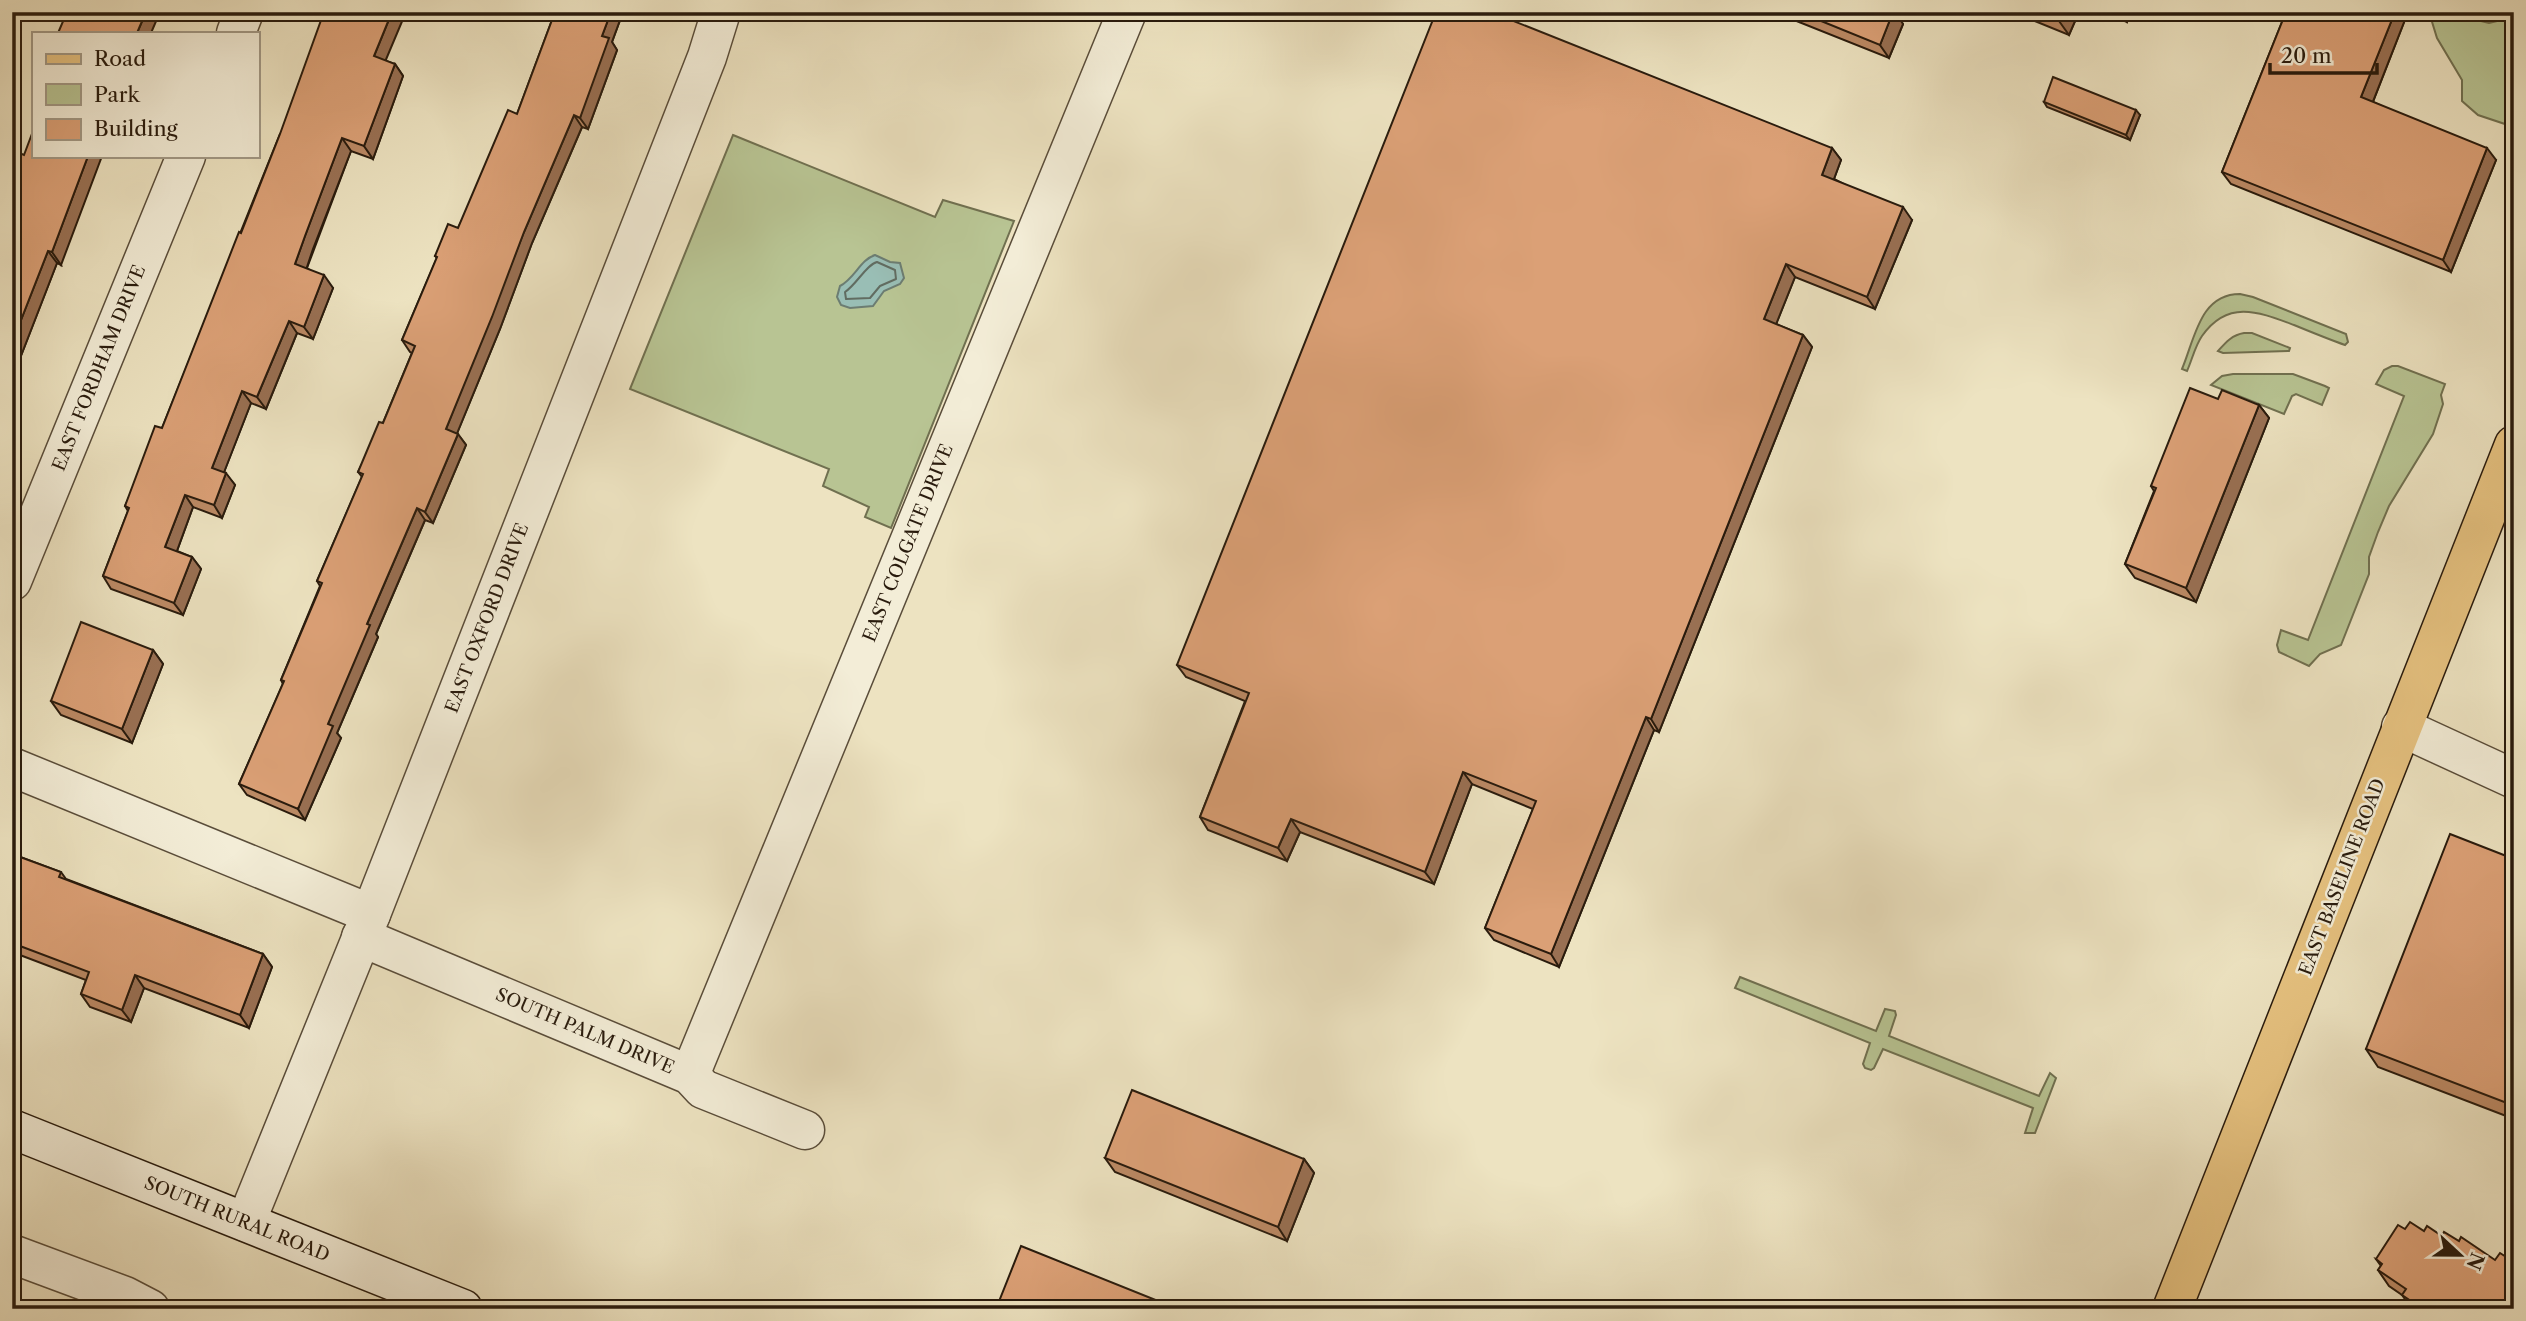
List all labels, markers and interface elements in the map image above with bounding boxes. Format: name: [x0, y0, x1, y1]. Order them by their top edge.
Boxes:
legend: [32, 32, 259, 158]
scale bar: [2270, 32, 2377, 76]
text: 20 m: [2281, 43, 2332, 68]
text: Road: [94, 46, 146, 71]
text: Park: [94, 82, 140, 107]
text: Building: [94, 116, 179, 141]
street label: EAST FORDHAM DRIVE: [48, 262, 150, 474]
street label: EAST COLGATE DRIVE: [858, 441, 958, 645]
street label: EAST OXFORD DRIVE: [441, 520, 533, 716]
street label: EAST BASELINE ROAD: [2294, 776, 2390, 978]
street label: SOUTH PALM DRIVE: [492, 983, 678, 1079]
street label: SOUTH RURAL ROAD: [141, 1172, 333, 1266]
north arrow: [2424, 1220, 2494, 1290]
text: N: [2462, 1249, 2489, 1273]

